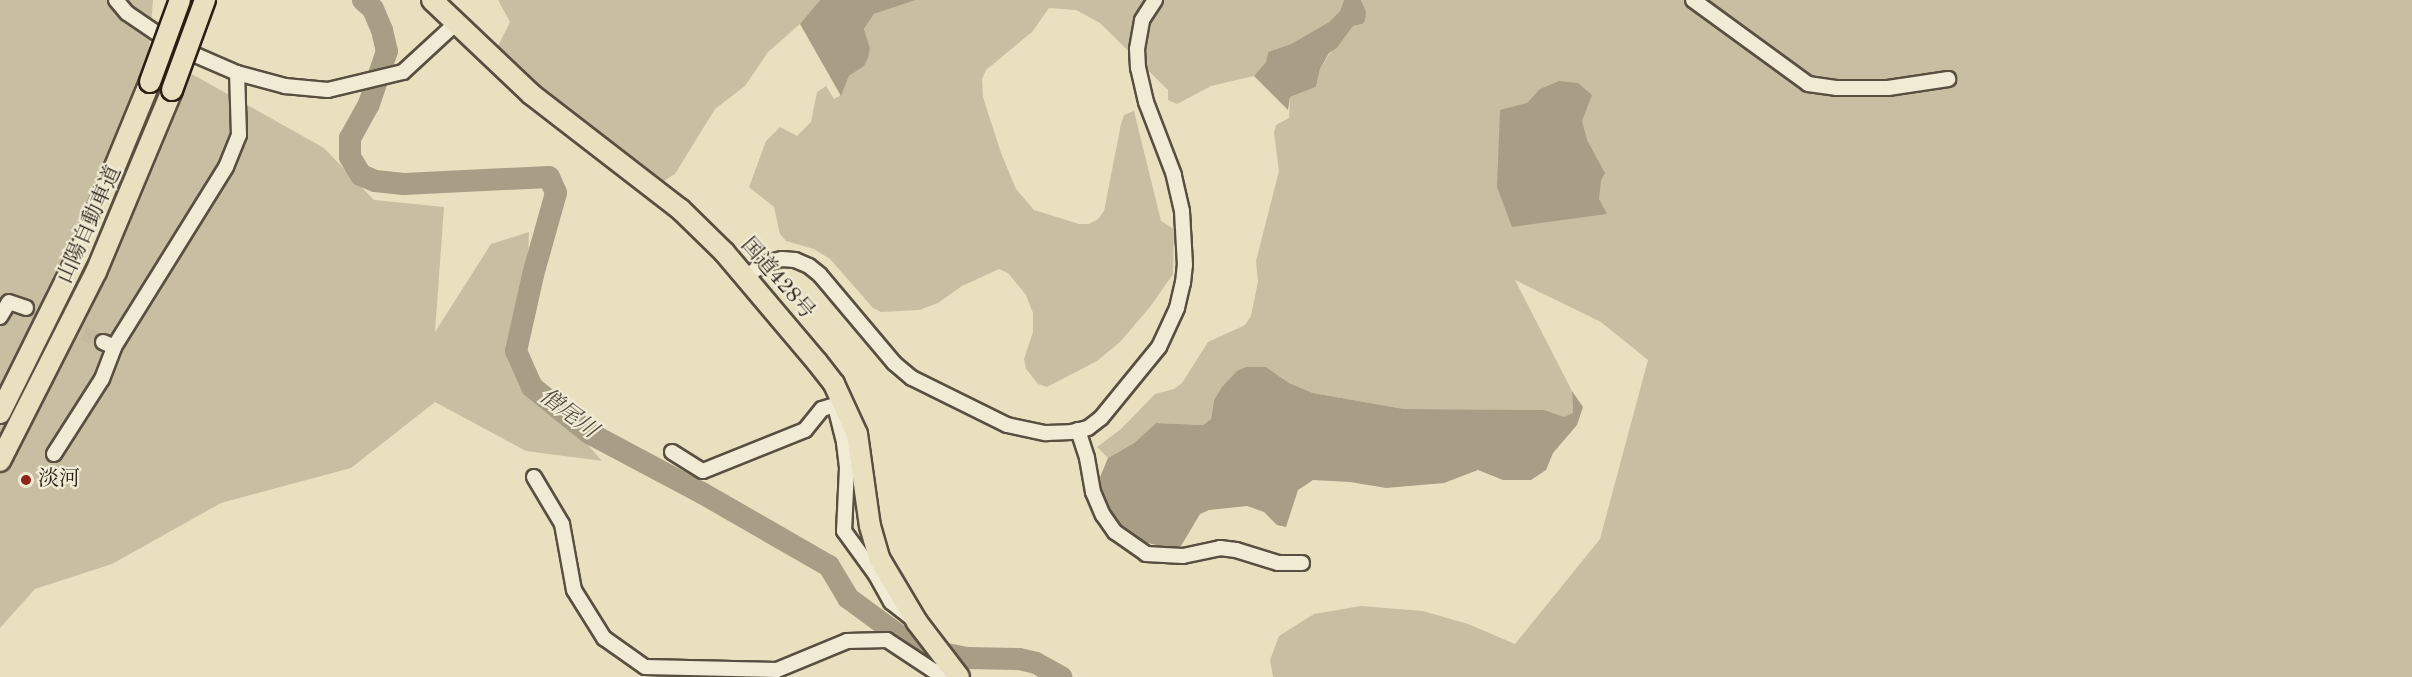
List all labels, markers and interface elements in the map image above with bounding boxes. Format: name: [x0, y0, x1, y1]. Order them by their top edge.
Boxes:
street label: 山陽自動車道: [53, 162, 127, 288]
street label: 国道428号: [735, 233, 819, 325]
water label: 僧尾川: [534, 384, 602, 444]
place label: 淡河: [38, 467, 80, 493]
marker: 淡河: [19, 473, 33, 487]

